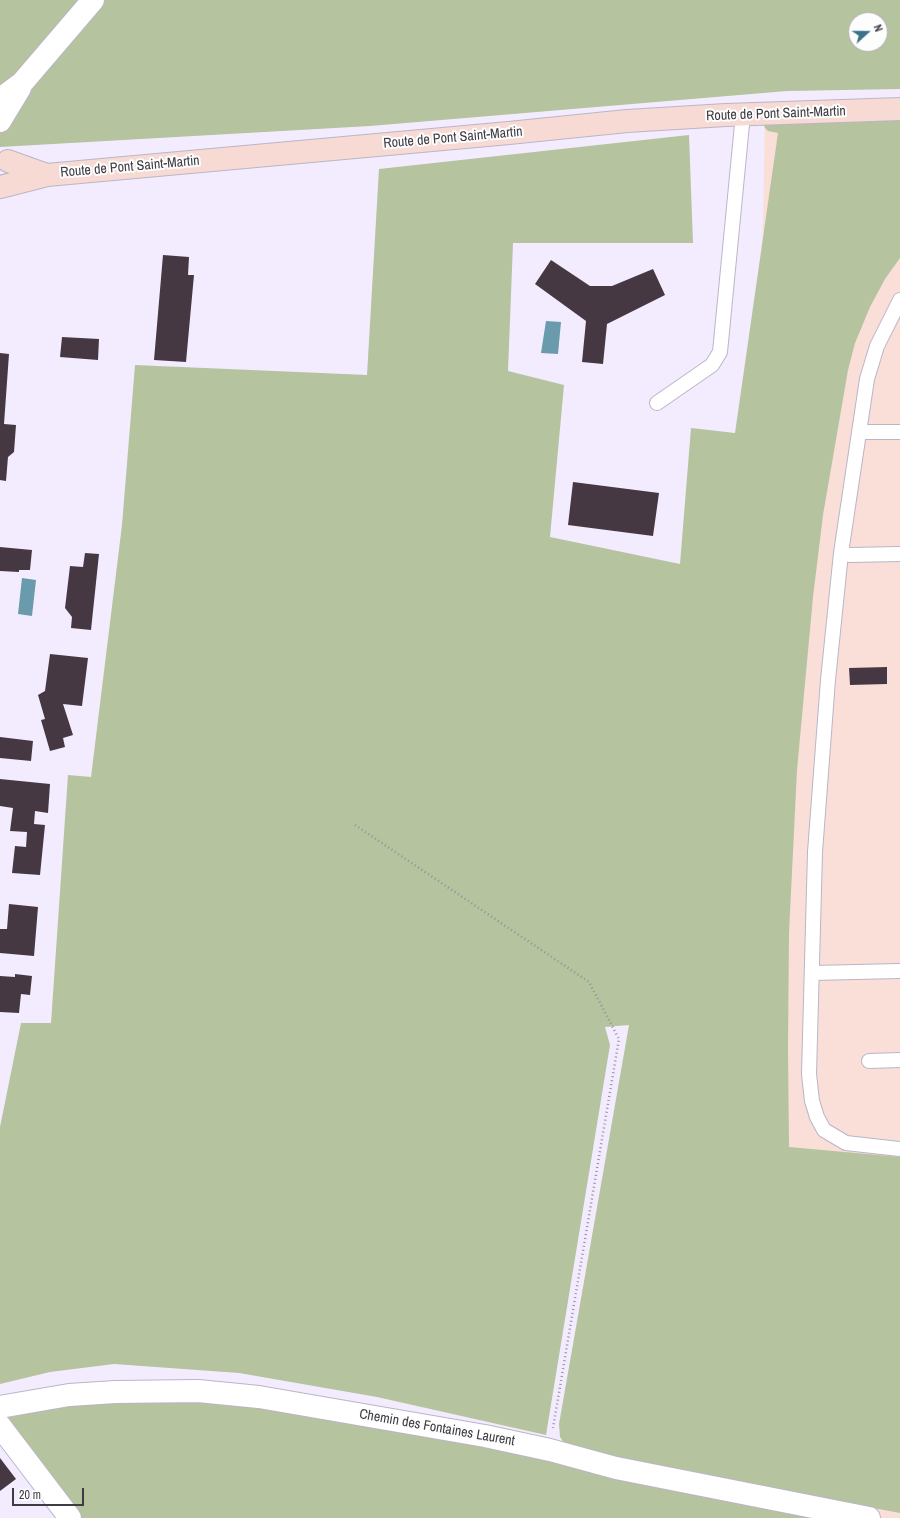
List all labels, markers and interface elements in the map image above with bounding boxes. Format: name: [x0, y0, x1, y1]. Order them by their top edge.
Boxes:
north arrow: [848, 12, 888, 52]
text: N: [871, 23, 886, 34]
street label: Route de Pont Saint-Martin: [706, 103, 846, 125]
street label: Route de Pont Saint-Martin: [383, 124, 523, 152]
street label: Route de Pont Saint-Martin: [60, 153, 200, 181]
street label: Chemin des Fontaines Laurent: [358, 1406, 516, 1450]
scale bar: [14, 1480, 86, 1506]
text: 20 m: [19, 1487, 41, 1503]

